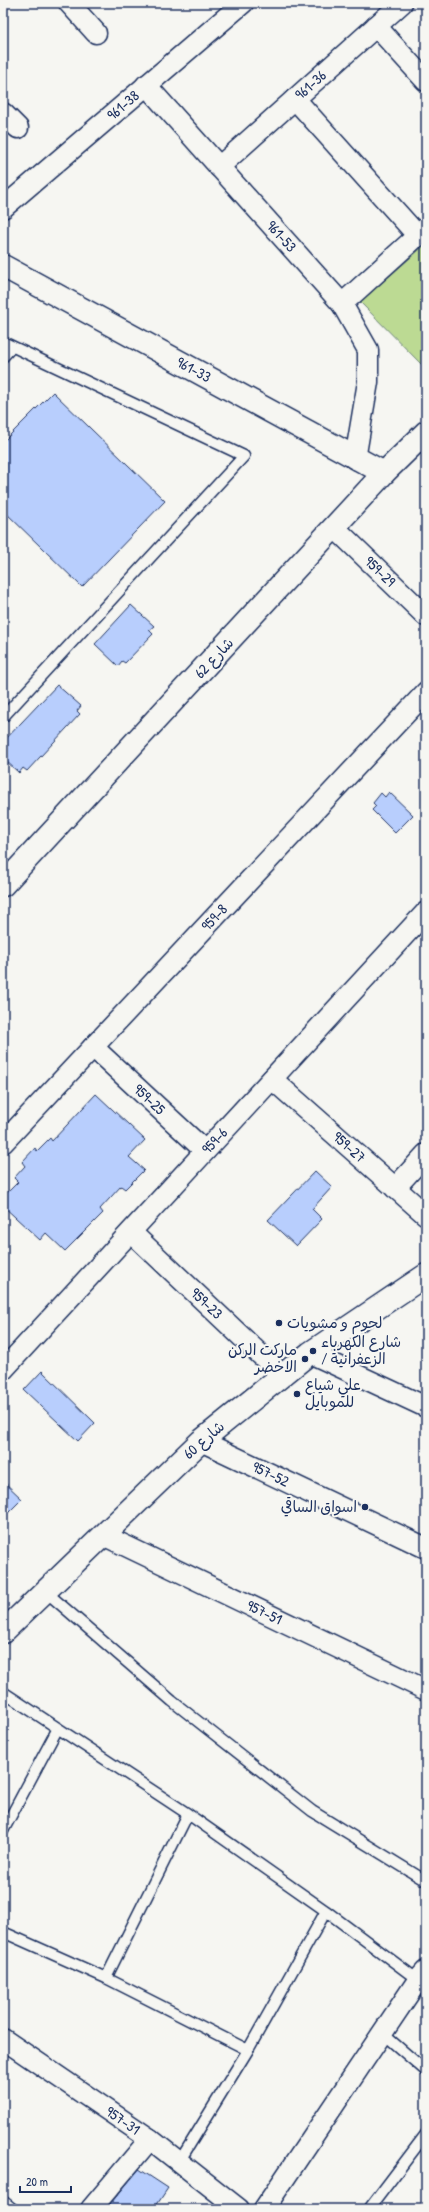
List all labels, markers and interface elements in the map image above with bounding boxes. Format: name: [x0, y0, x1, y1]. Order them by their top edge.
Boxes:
street label: 961-36: [290, 65, 331, 104]
street label: 961-38: [102, 85, 143, 125]
street label: 961-53: [262, 215, 302, 257]
street label: 961-33: [173, 351, 215, 387]
street label: 959-29: [360, 551, 401, 592]
street label: شارع 62: [189, 633, 238, 683]
street label: 959-8: [196, 899, 232, 935]
street label: 959-25: [129, 1079, 171, 1120]
street label: 959-6: [197, 1123, 232, 1158]
street label: 959-27: [328, 1126, 371, 1167]
street label: 959-23: [186, 1283, 228, 1324]
place label: لحوم و مشويات: [287, 1312, 382, 1335]
marker: لحوم و مشويات: [274, 1318, 284, 1328]
place label: شارع الكهرباء / الزعفرانية: [321, 1331, 401, 1369]
place label: ماركت الركن الاخضر: [228, 1339, 297, 1377]
marker: شارع الكهرباء / الزعفرانية: [308, 1346, 318, 1356]
marker: ماركت الركن الاخضر: [300, 1354, 310, 1364]
place label: علي شياع للموبايل: [305, 1374, 361, 1412]
marker: علي شياع للموبايل: [292, 1389, 302, 1399]
street label: شارع 60: [178, 1416, 229, 1464]
street label: 957-52: [249, 1456, 293, 1491]
place label: اسواق الساقي: [281, 1496, 357, 1517]
marker: اسواق الساقي: [360, 1502, 370, 1512]
street label: 957-51: [243, 1594, 286, 1630]
street label: 957-31: [102, 2101, 145, 2139]
scale bar: [20, 2168, 71, 2194]
text: 20 m: [26, 2173, 48, 2190]

